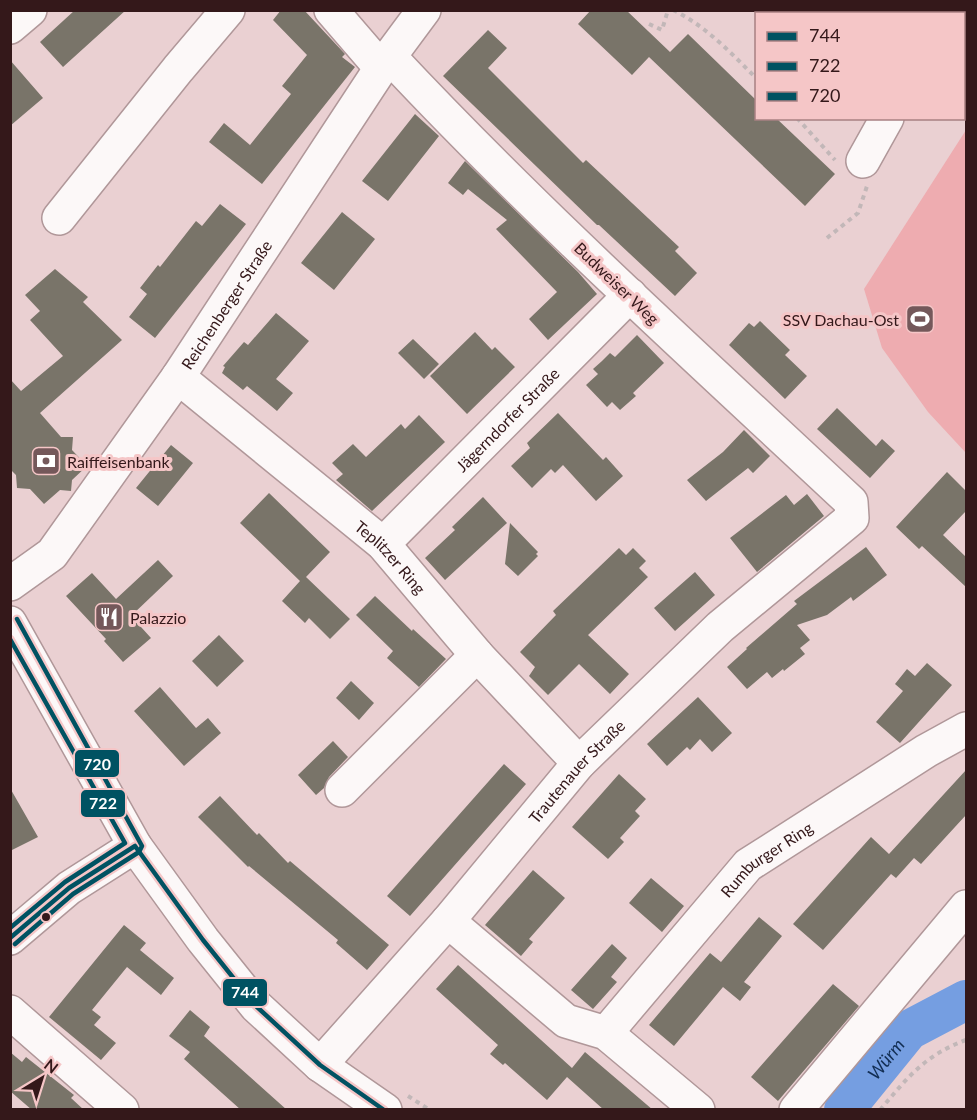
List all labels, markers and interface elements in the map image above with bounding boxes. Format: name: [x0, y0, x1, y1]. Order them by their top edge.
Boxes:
legend: [755, 12, 965, 120]
text: 744: [809, 24, 840, 46]
text: 722: [809, 54, 840, 76]
text: 720: [809, 84, 840, 106]
street label: Reichenberger Straße: [177, 236, 275, 372]
street label: Budweiser Weg: [571, 238, 663, 328]
sports icon: SSV Dachau-Ost: [904, 303, 936, 335]
place label: SSV Dachau-Ost: [783, 310, 899, 329]
street label: Jägerndorfer Straße: [451, 363, 562, 475]
bank icon: Raiffeisenbank: [30, 445, 62, 477]
place label: Raiffeisenbank: [67, 452, 171, 471]
street label: Teplitzer Ring: [352, 516, 430, 597]
restaurant icon: Palazzio: [93, 601, 125, 633]
place label: Palazzio: [130, 608, 186, 627]
street label: Trautenauer Straße: [524, 715, 628, 827]
line badge: 720: [74, 749, 120, 778]
text: 720: [83, 754, 111, 773]
line badge: 722: [80, 789, 126, 818]
text: 722: [89, 793, 117, 812]
street label: Rumburger Ring: [716, 817, 816, 900]
unlabelled marker: [40, 911, 52, 923]
line badge: 744: [222, 978, 268, 1007]
text: 744: [231, 982, 259, 1001]
water label: Würm: [862, 1034, 909, 1084]
north arrow: [12, 1048, 72, 1108]
text: N: [41, 1055, 62, 1077]

